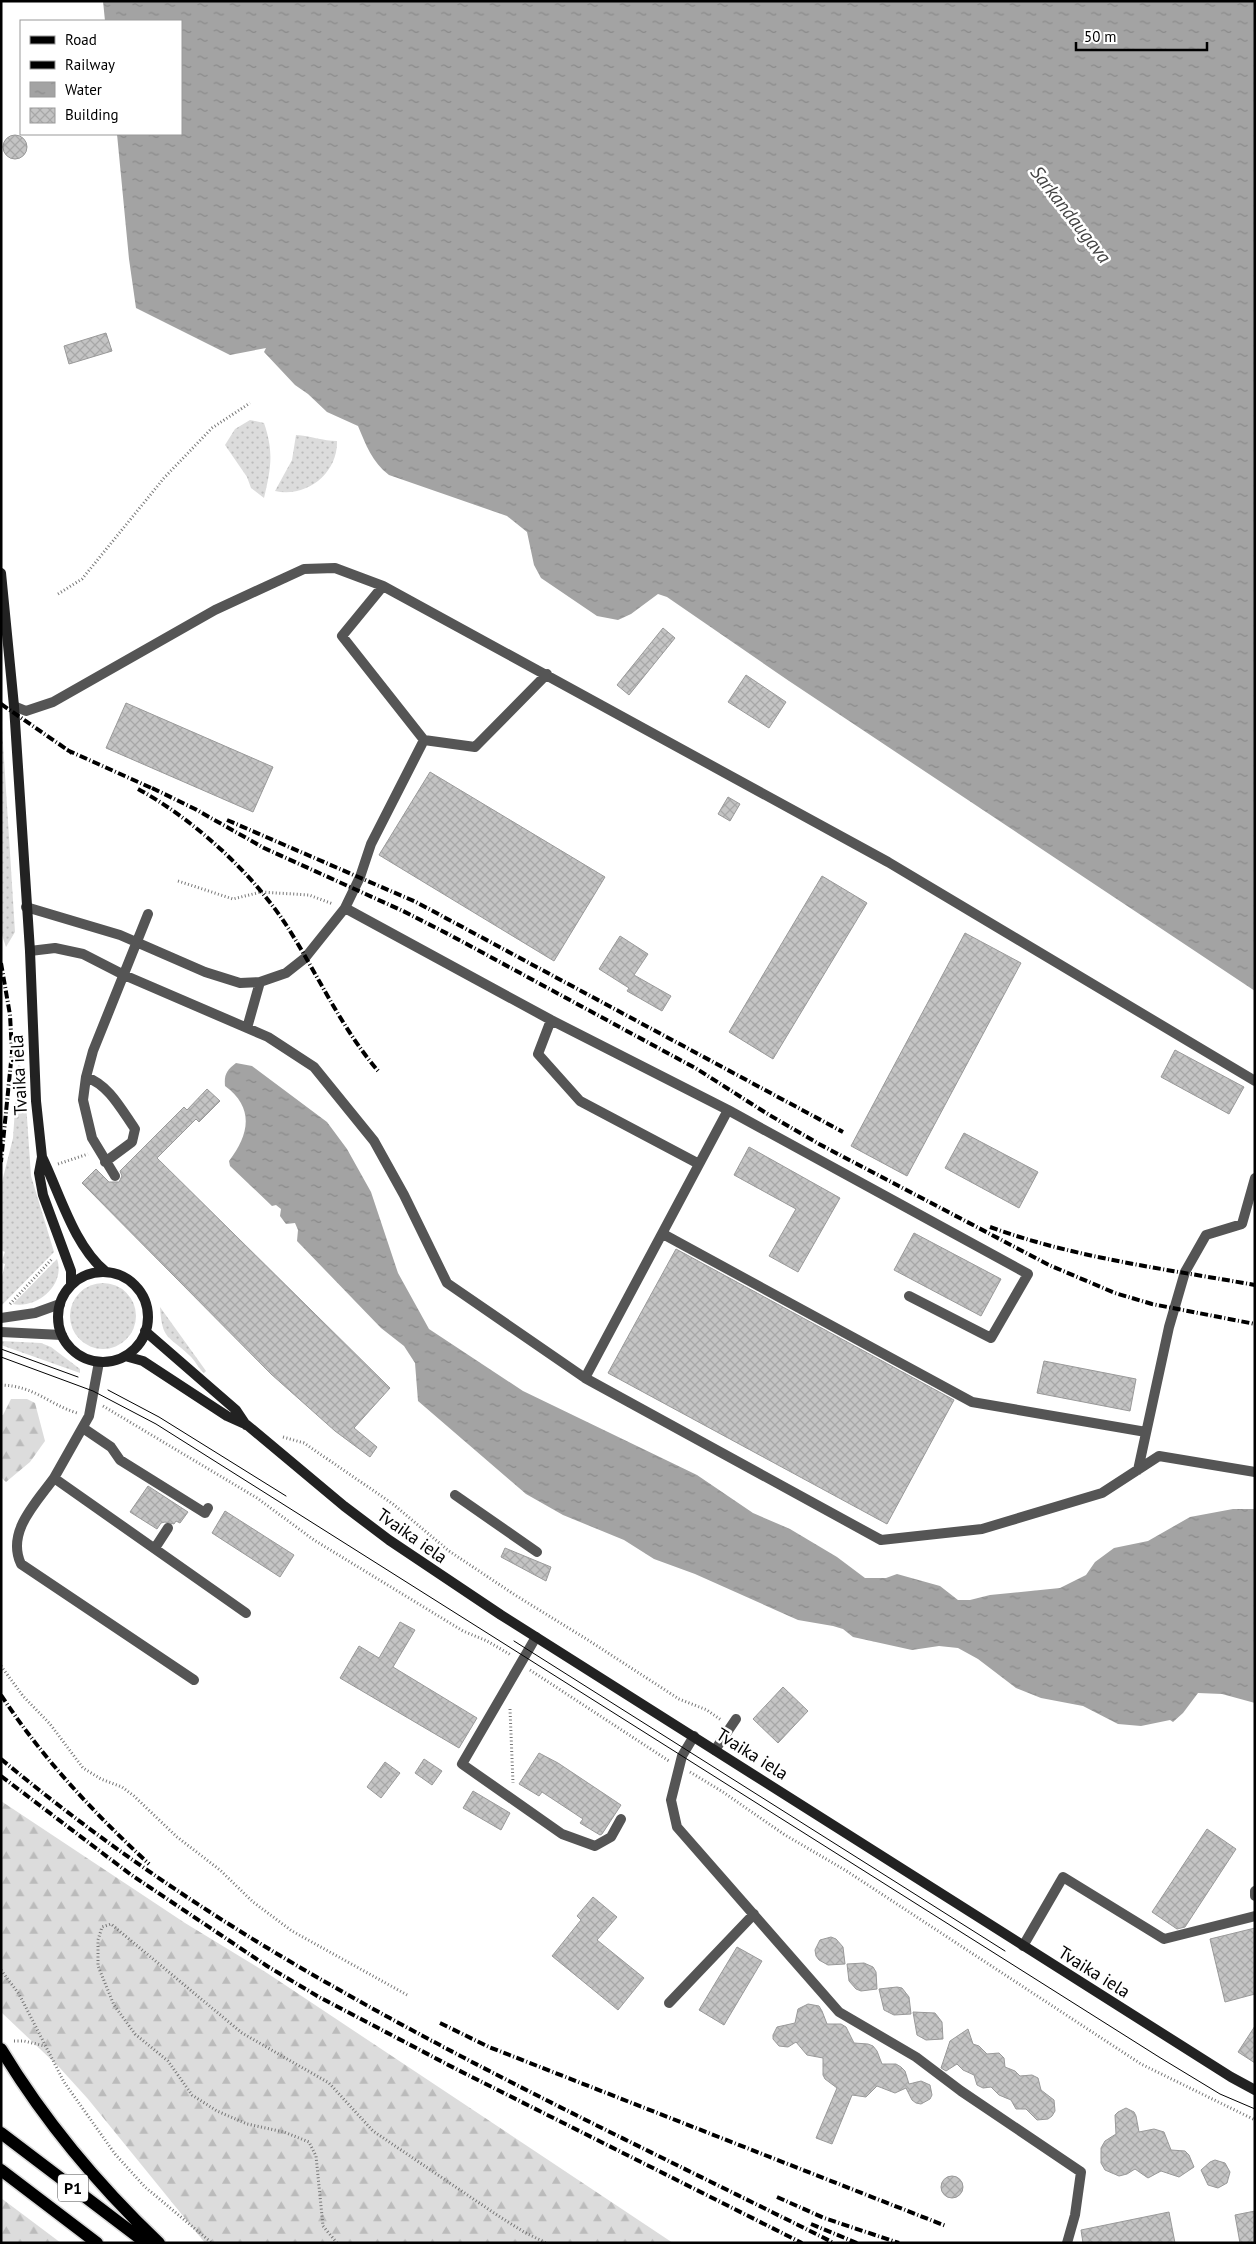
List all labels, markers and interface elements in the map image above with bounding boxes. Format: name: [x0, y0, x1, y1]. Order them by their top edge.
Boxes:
legend: [20, 20, 182, 135]
scale bar: [1076, 20, 1207, 52]
text: 50 m: [1084, 27, 1117, 46]
text: Road: [65, 30, 97, 49]
text: Railway: [65, 55, 115, 74]
text: Water: [65, 80, 102, 99]
text: Building: [65, 105, 119, 124]
water label: Sarkandaugava: [1025, 160, 1117, 268]
street label: Tvaika iela: [5, 1034, 32, 1116]
street label: Tvaika iela: [373, 1503, 452, 1568]
street label: Tvaika iela: [712, 1722, 793, 1785]
street label: Tvaika iela: [1054, 1940, 1135, 2003]
road number: P1: [58, 2174, 88, 2202]

